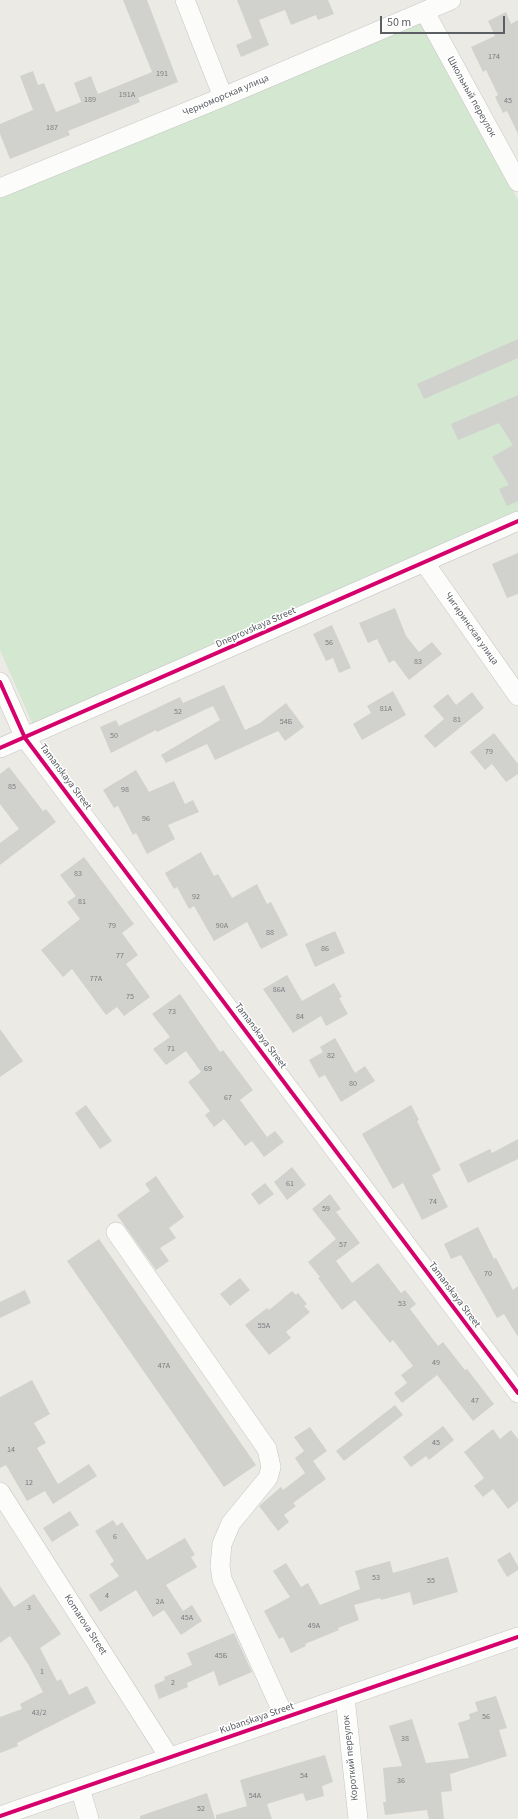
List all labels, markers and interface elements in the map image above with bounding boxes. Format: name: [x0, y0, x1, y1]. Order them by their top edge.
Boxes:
scale bar: [382, 8, 507, 34]
text: 50 m: [387, 14, 411, 31]
house number: 174: [488, 52, 500, 62]
street label: Школьный переулок: [444, 55, 498, 139]
house number: 191: [156, 69, 168, 79]
street label: Черноморская улица: [181, 72, 271, 120]
house number: 191А: [119, 90, 135, 100]
house number: 189: [84, 95, 96, 105]
house number: 45: [504, 96, 512, 106]
house number: 187: [46, 123, 58, 133]
street label: Чигиринская улица: [441, 590, 501, 668]
street label: Dneprovskaya Street: [214, 605, 298, 651]
house number: 56: [325, 638, 333, 648]
house number: 83: [414, 657, 422, 667]
house number: 81А: [380, 704, 392, 714]
house number: 52: [174, 707, 182, 717]
house number: 81: [453, 715, 461, 725]
house number: 54Б: [280, 717, 292, 727]
house number: 50: [110, 731, 118, 741]
street label: Tamanskaya Street: [36, 742, 94, 812]
house number: 79: [485, 747, 493, 757]
house number: 85: [8, 782, 16, 792]
house number: 98: [121, 785, 129, 795]
house number: 96: [142, 814, 150, 824]
house number: 83: [74, 869, 82, 879]
house number: 92: [192, 892, 200, 902]
house number: 81: [78, 897, 86, 907]
house number: 79: [108, 921, 116, 931]
house number: 90А: [216, 921, 228, 931]
house number: 88: [266, 928, 274, 938]
house number: 86: [321, 944, 329, 954]
house number: 77: [116, 951, 124, 961]
house number: 77А: [90, 974, 102, 984]
house number: 86А: [273, 985, 285, 995]
house number: 75: [126, 992, 134, 1002]
street label: Tamanskaya Street: [231, 1001, 289, 1071]
house number: 73: [168, 1007, 176, 1017]
house number: 84: [296, 1012, 304, 1022]
house number: 71: [167, 1044, 175, 1054]
house number: 82: [327, 1051, 335, 1061]
house number: 69: [204, 1064, 212, 1074]
house number: 80: [349, 1079, 357, 1089]
house number: 67: [224, 1093, 232, 1103]
house number: 61: [286, 1179, 294, 1189]
house number: 74: [429, 1197, 437, 1207]
house number: 59: [322, 1204, 330, 1214]
house number: 57: [339, 1240, 347, 1250]
street label: Tamanskaya Street: [425, 1260, 483, 1330]
house number: 70: [484, 1269, 492, 1279]
house number: 53: [398, 1299, 406, 1309]
house number: 55А: [258, 1321, 270, 1331]
house number: 49: [432, 1358, 440, 1368]
house number: 47А: [158, 1361, 170, 1371]
house number: 47: [471, 1396, 479, 1406]
house number: 45: [432, 1438, 440, 1448]
house number: 14: [7, 1445, 15, 1455]
house number: 12: [25, 1478, 33, 1488]
house number: 6: [113, 1532, 117, 1542]
house number: 53: [372, 1573, 380, 1583]
house number: 55: [427, 1576, 435, 1586]
house number: 4: [105, 1591, 109, 1601]
street label: Komarova Street: [61, 1592, 109, 1658]
house number: 2А: [156, 1597, 164, 1607]
house number: 3: [27, 1603, 31, 1613]
house number: 45А: [181, 1613, 193, 1623]
house number: 49А: [308, 1621, 320, 1631]
house number: 45Б: [215, 1651, 227, 1661]
house number: 1: [40, 1667, 44, 1677]
house number: 2: [171, 1678, 175, 1688]
street label: Kubanskaya Street: [218, 1701, 296, 1737]
house number: 43/2: [32, 1708, 46, 1718]
house number: 56: [482, 1712, 490, 1722]
street label: Короткий переулок: [341, 1715, 361, 1801]
house number: 38: [401, 1734, 409, 1744]
house number: 54: [300, 1771, 308, 1781]
house number: 36: [397, 1776, 405, 1786]
house number: 54А: [249, 1791, 261, 1801]
house number: 52: [197, 1804, 205, 1814]

